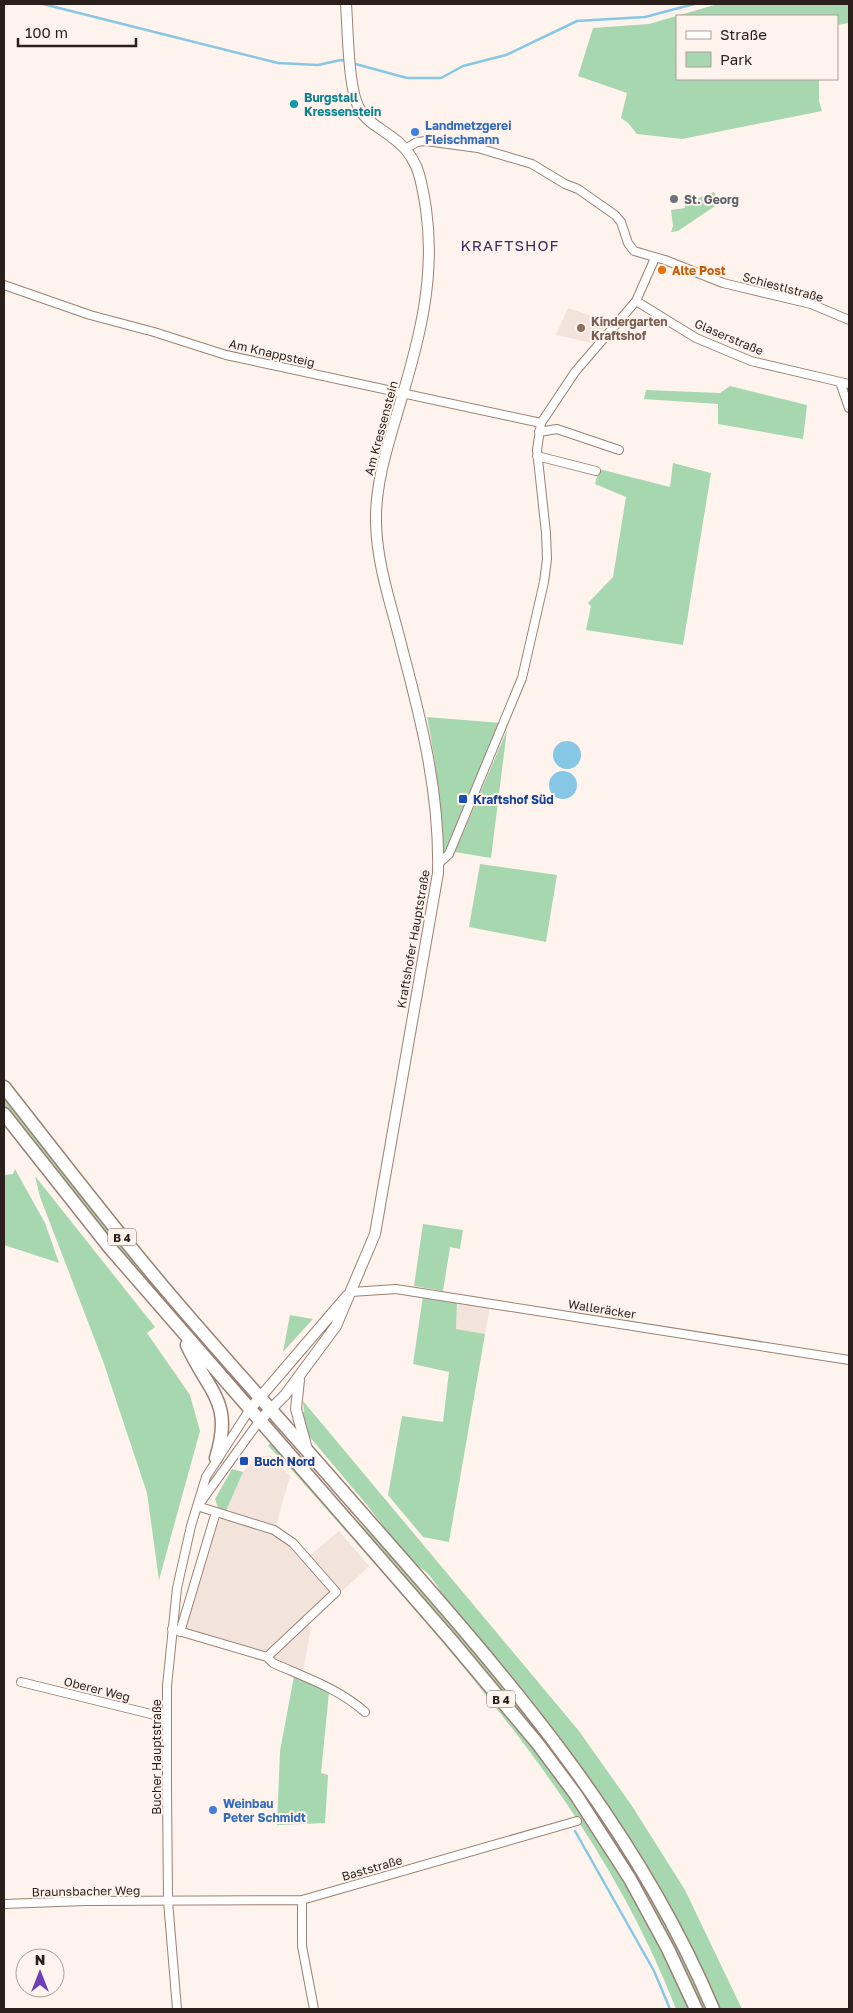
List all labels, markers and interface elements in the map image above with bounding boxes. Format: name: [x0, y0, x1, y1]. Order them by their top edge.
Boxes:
scale bar: [18, 15, 135, 47]
legend: [676, 15, 838, 80]
text: 100 m: [25, 23, 68, 41]
text: Straße: [720, 25, 767, 43]
text: Park: [720, 50, 753, 68]
place label: Burgstall Kressenstein: [304, 90, 381, 119]
marker: Burgstall Kressenstein: [288, 98, 300, 110]
place label: Landmetzgerei Fleischmann: [425, 118, 511, 147]
marker: Landmetzgerei Fleischmann: [409, 126, 421, 138]
place label: St. Georg: [684, 192, 739, 207]
marker: St. Georg: [668, 193, 680, 205]
district label: KRAFTSHOF: [460, 236, 560, 254]
place label: Alte Post: [672, 263, 726, 278]
marker: Alte Post: [656, 264, 668, 276]
street label: Schiestlstraße: [741, 269, 825, 305]
place label: Kindergarten Kraftshof: [591, 314, 668, 343]
street label: Glaserstraße: [692, 316, 766, 358]
marker: Kindergarten Kraftshof: [575, 322, 587, 334]
street label: Am Knappsteig: [228, 336, 316, 370]
street label: Am Kressenstein: [361, 379, 401, 477]
place label: Kraftshof Süd: [473, 792, 554, 807]
marker: Kraftshof Süd: [457, 793, 469, 805]
street label: Kraftshofer Hauptstraße: [393, 869, 433, 1009]
road number: B 4: [108, 1228, 136, 1246]
street label: Walleräcker: [567, 1296, 637, 1322]
place label: Buch Nord: [254, 1454, 315, 1469]
marker: Buch Nord: [238, 1455, 250, 1467]
street label: Oberer Weg: [62, 1674, 132, 1704]
road number: B 4: [487, 1690, 515, 1708]
street label: Bucher Hauptstraße: [149, 1699, 164, 1815]
place label: Weinbau Peter Schmidt: [223, 1796, 306, 1825]
marker: Weinbau Peter Schmidt: [207, 1804, 219, 1816]
street label: Baststraße: [340, 1852, 404, 1884]
street label: Braunsbacher Weg: [32, 1883, 140, 1899]
north arrow: [15, 1948, 65, 1998]
text: N: [35, 1951, 45, 1968]

